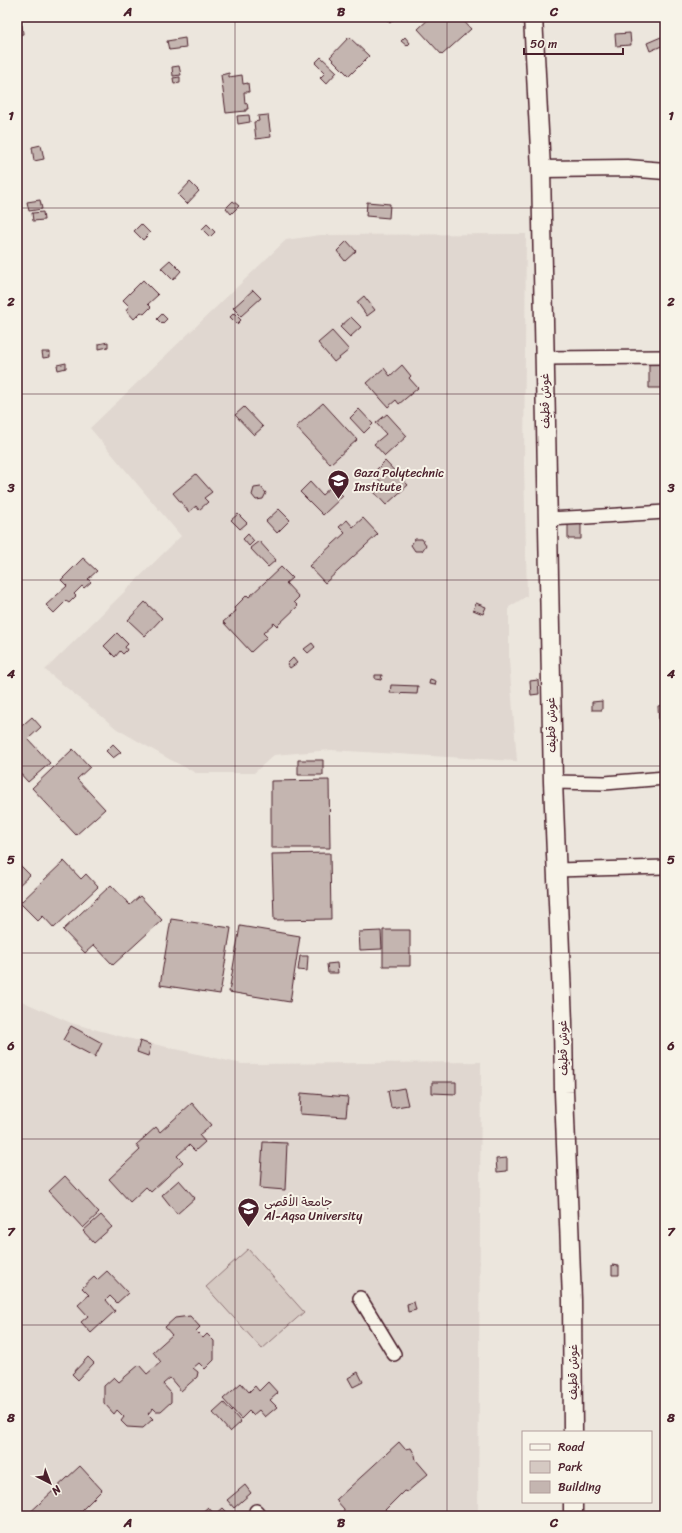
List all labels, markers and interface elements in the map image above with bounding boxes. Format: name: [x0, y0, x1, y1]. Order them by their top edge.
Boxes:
text: A: [123, 0, 132, 23]
text: B: [337, 0, 346, 23]
text: C: [549, 0, 559, 23]
scale bar: [524, 30, 623, 56]
text: 50 m: [530, 33, 557, 55]
text: 1: [8, 104, 14, 127]
text: 1: [668, 104, 674, 127]
text: 2: [6, 290, 15, 313]
text: 2: [666, 290, 675, 313]
street label: غوش قطيف: [534, 373, 556, 429]
place label: Gaza Polytechnic Institute: [353, 462, 444, 498]
school or university icon: Gaza Polytechnic Institute: [325, 467, 351, 500]
text: 3: [6, 476, 15, 499]
text: 3: [666, 476, 675, 499]
text: 4: [6, 662, 16, 685]
text: 4: [666, 662, 676, 685]
street label: غوش قطيف: [540, 697, 562, 753]
text: 5: [7, 848, 15, 871]
text: 5: [667, 848, 675, 871]
street label: غوش قطيف: [552, 1020, 574, 1076]
text: 6: [6, 1034, 15, 1057]
text: 6: [666, 1034, 675, 1057]
place label: جامعة الأقصى Al-Aqsa University: [263, 1191, 363, 1227]
school or university icon: جامعة الأقصى Al-Aqsa University: [235, 1196, 261, 1229]
text: 7: [7, 1220, 16, 1243]
text: 7: [667, 1220, 676, 1243]
street label: غوش قطيف: [562, 1344, 584, 1400]
text: 8: [6, 1406, 15, 1429]
text: 8: [666, 1406, 675, 1429]
legend: [522, 1431, 652, 1503]
text: Road: [558, 1436, 585, 1458]
text: Park: [558, 1456, 583, 1478]
north arrow: [30, 1463, 70, 1503]
text: Building: [558, 1476, 601, 1498]
text: N: [47, 1480, 66, 1500]
text: A: [123, 1511, 132, 1533]
text: B: [337, 1511, 346, 1533]
text: C: [549, 1511, 559, 1533]

